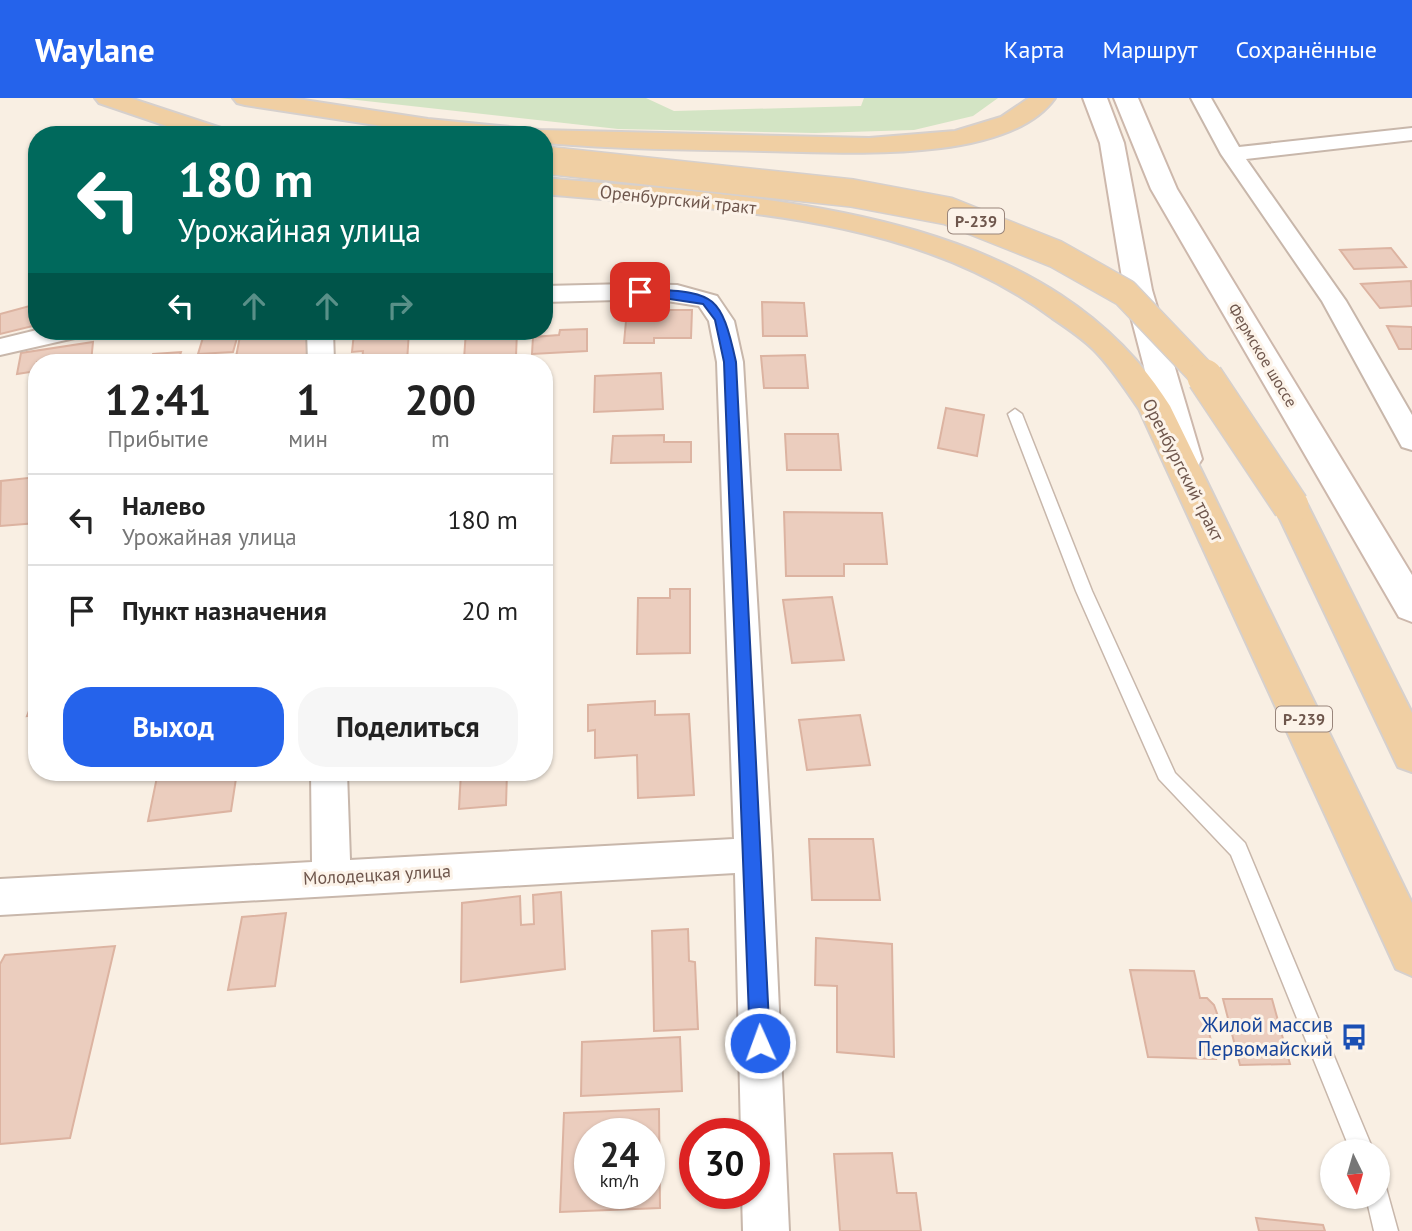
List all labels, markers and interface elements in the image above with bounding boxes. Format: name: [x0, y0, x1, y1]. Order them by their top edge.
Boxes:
text: Waylane: [35, 28, 155, 71]
text: Карта: [1004, 34, 1064, 65]
text: Маршрут: [1102, 34, 1197, 65]
text: Сохранённые: [1235, 34, 1377, 65]
text: 180 m: [178, 147, 313, 211]
icon: left: [63, 154, 154, 245]
street label: Оренбургский тракт: [599, 180, 758, 219]
text: Урожайная улица: [178, 209, 421, 251]
road number: Р-239: [948, 209, 1004, 234]
pin: [610, 262, 670, 322]
icon: arrive: [621, 273, 659, 311]
icon: left: [162, 287, 200, 325]
icon: ahead: [235, 287, 273, 325]
icon: ahead: [308, 287, 346, 325]
icon: right: [381, 287, 419, 325]
street label: Фермское шоссе: [1224, 300, 1302, 410]
text: 12:41: [105, 372, 211, 427]
text: 1: [296, 372, 320, 427]
text: 200: [405, 372, 476, 427]
street label: Оренбургский тракт: [1138, 395, 1230, 546]
text: Прибытие: [108, 424, 209, 453]
text: мин: [288, 424, 328, 453]
text: m: [431, 424, 450, 453]
text: Налево: [122, 489, 206, 522]
icon: left: [63, 501, 101, 539]
text: 180 m: [447, 503, 518, 536]
text: Урожайная улица: [122, 522, 297, 551]
icon: arrive: [63, 592, 101, 630]
text: Пункт назначения: [122, 594, 327, 627]
text: 20 m: [462, 594, 518, 627]
button: Выход: [63, 687, 284, 767]
button: Поделиться: [298, 687, 518, 767]
road number: Р-239: [1276, 706, 1332, 732]
street label: Молодецкая улица: [303, 859, 451, 890]
position arrow: [723, 1006, 797, 1080]
place label: Жилой массив Первомайский: [1198, 1011, 1333, 1062]
bus stop icon: Жилой массив Первомайский: [1339, 1022, 1369, 1052]
speed limit sign: 30: [679, 1118, 770, 1209]
text: 24: [600, 1131, 639, 1177]
north arrow: [1320, 1139, 1390, 1209]
map controls: [1320, 1139, 1390, 1209]
text: km/h: [600, 1169, 639, 1192]

